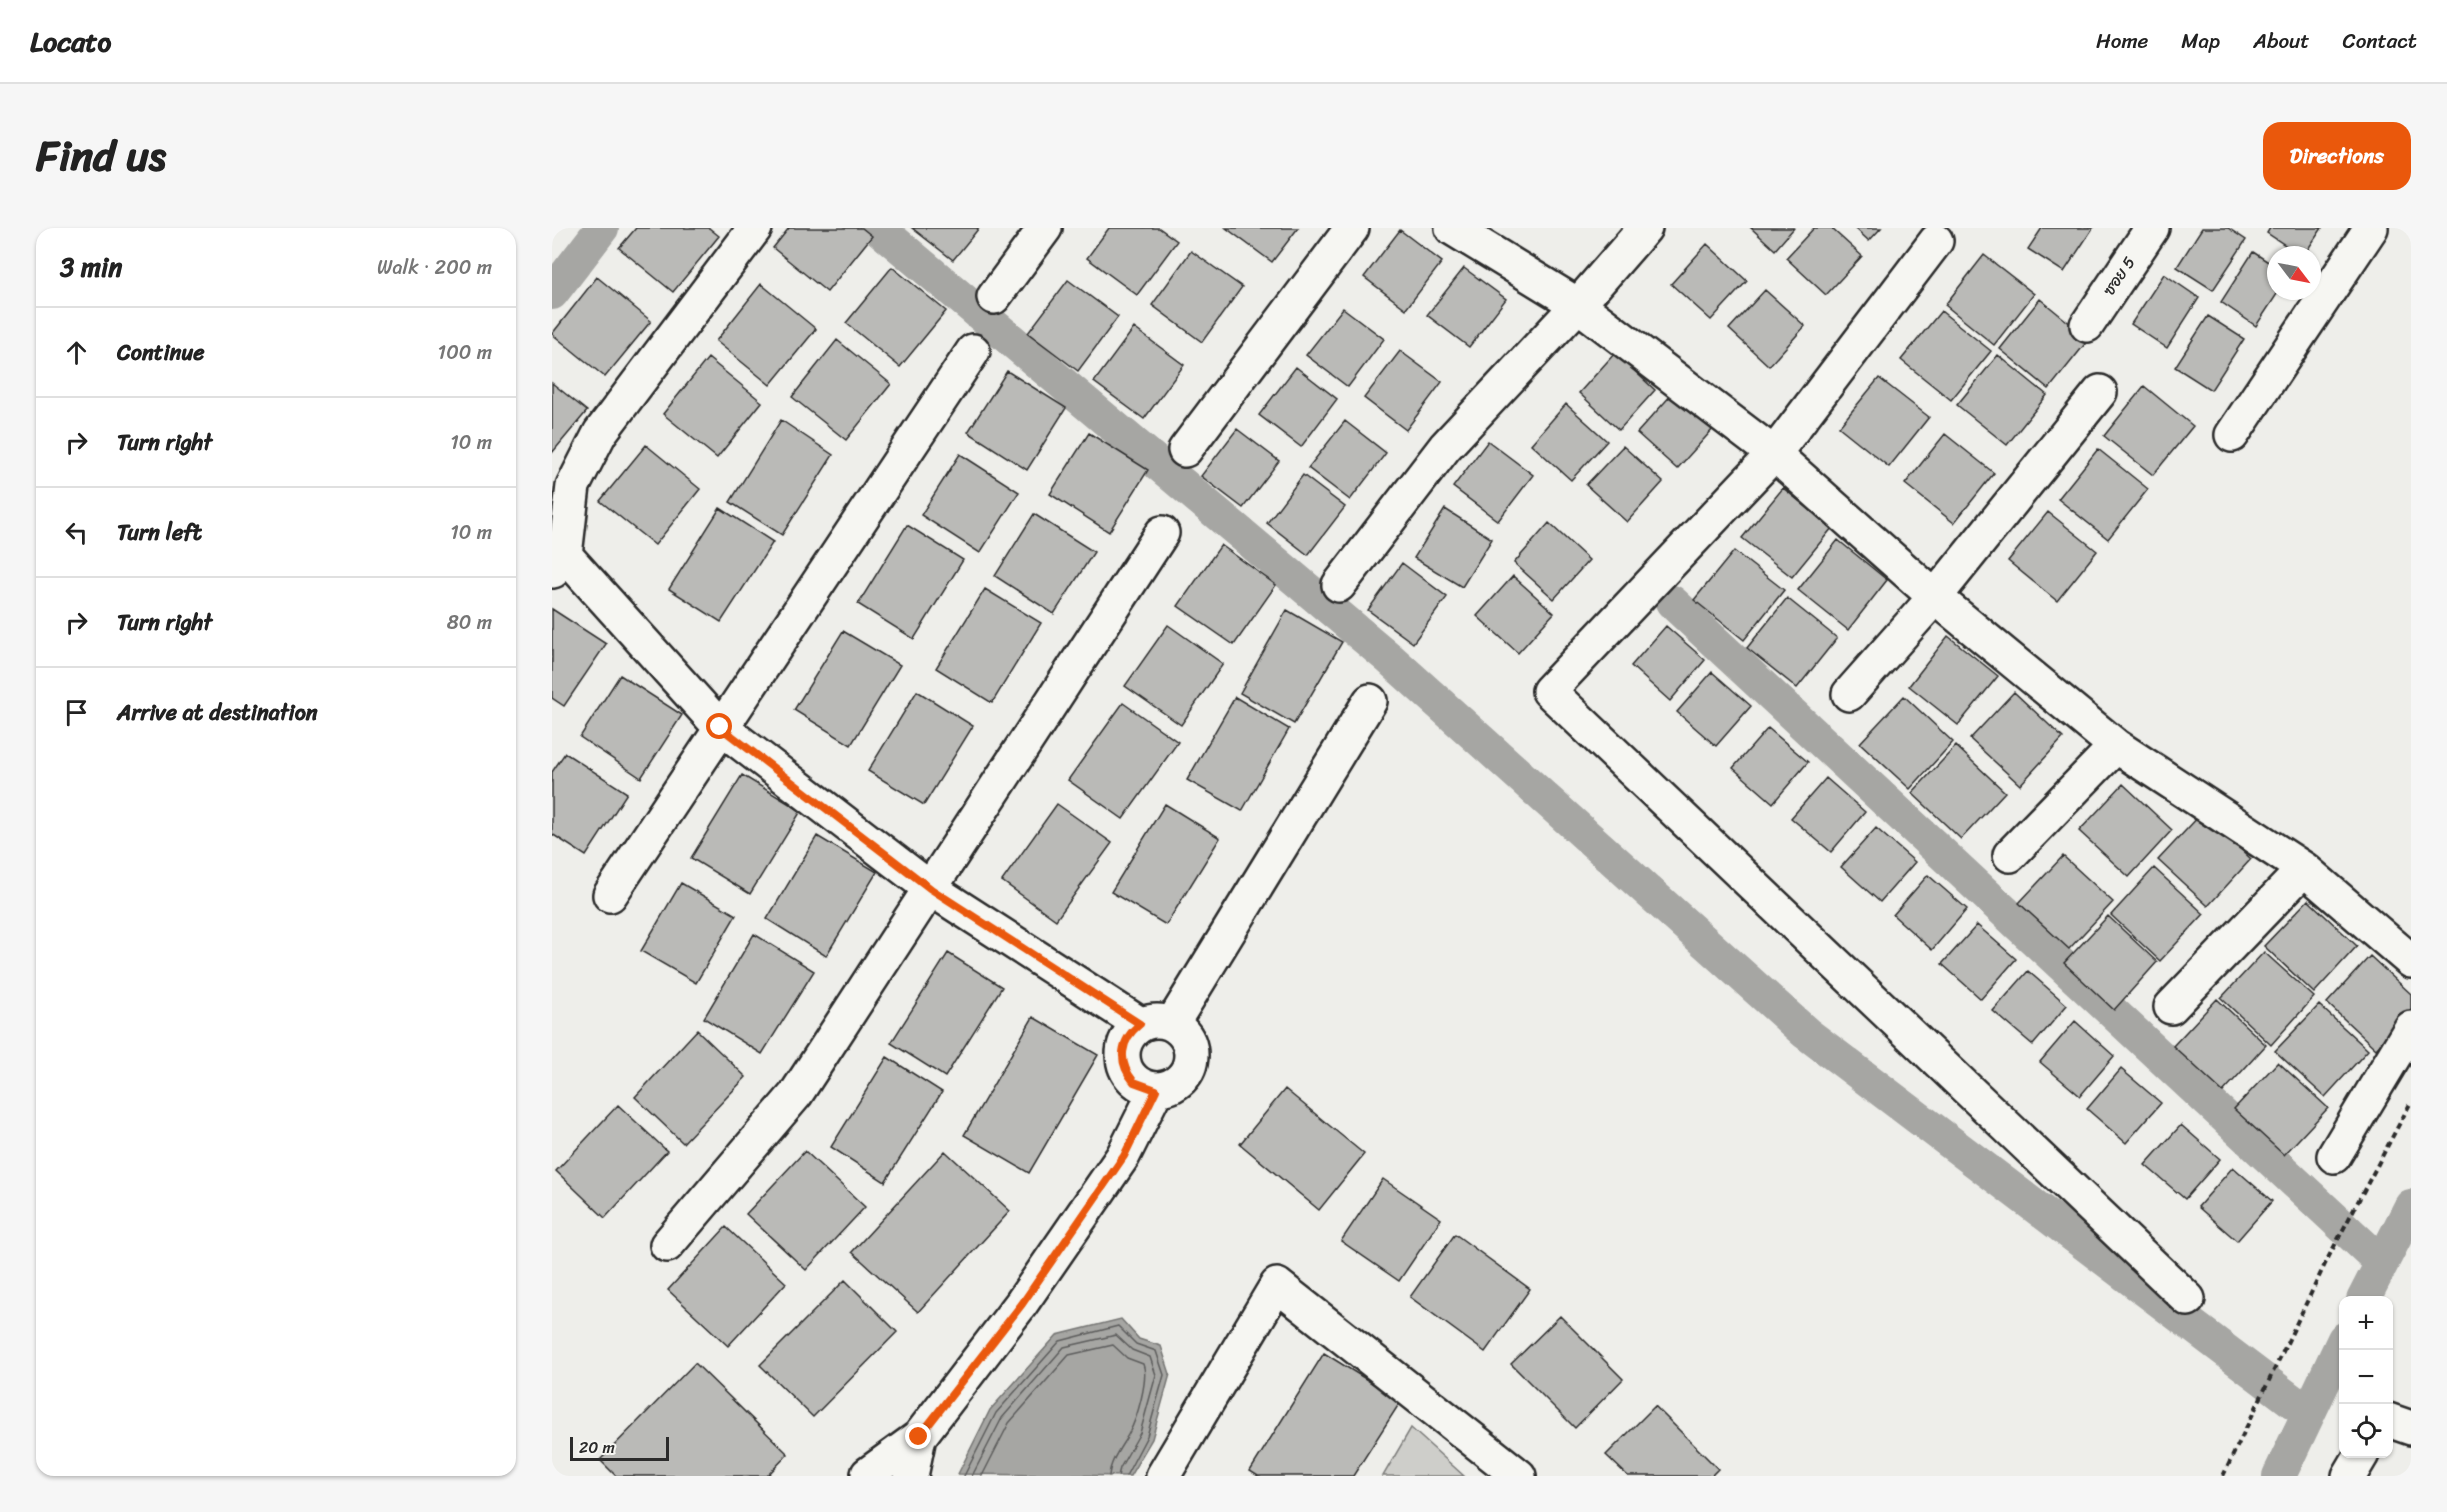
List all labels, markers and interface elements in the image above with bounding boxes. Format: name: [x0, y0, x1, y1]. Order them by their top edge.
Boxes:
text: Locato: [30, 17, 111, 66]
text: Home: [2096, 22, 2148, 60]
text: Map: [2181, 22, 2220, 60]
text: About: [2253, 22, 2310, 60]
text: Contact: [2343, 22, 2417, 60]
text: Find us: [36, 119, 166, 193]
button: Directions: [2263, 122, 2411, 190]
text: 3 min: [60, 244, 122, 290]
north arrow: [2267, 246, 2321, 300]
text: Walk · 200 m: [377, 250, 492, 285]
street label: ซอย 5: [2095, 250, 2143, 302]
text: Continue: [117, 333, 205, 372]
text: 100 m: [438, 335, 492, 370]
icon: ahead: [60, 336, 93, 369]
text: Turn right: [117, 423, 212, 462]
text: 10 m: [450, 425, 492, 460]
icon: right: [60, 426, 93, 459]
text: Turn left: [117, 513, 202, 552]
text: 10 m: [450, 515, 492, 550]
icon: left: [60, 516, 93, 549]
text: Turn right: [117, 603, 212, 642]
text: 80 m: [447, 605, 492, 640]
icon: right: [60, 606, 93, 639]
text: Arrive at destination: [117, 693, 318, 732]
icon: arrive: [60, 696, 93, 729]
route start: [706, 713, 732, 739]
map controls: [2339, 1296, 2393, 1458]
button: +: [2339, 1296, 2393, 1350]
button: −: [2339, 1350, 2393, 1404]
button: locate: [2339, 1404, 2393, 1458]
route end: [905, 1423, 931, 1449]
text: 20 m: [579, 1433, 615, 1462]
scale bar: [570, 1434, 669, 1462]

